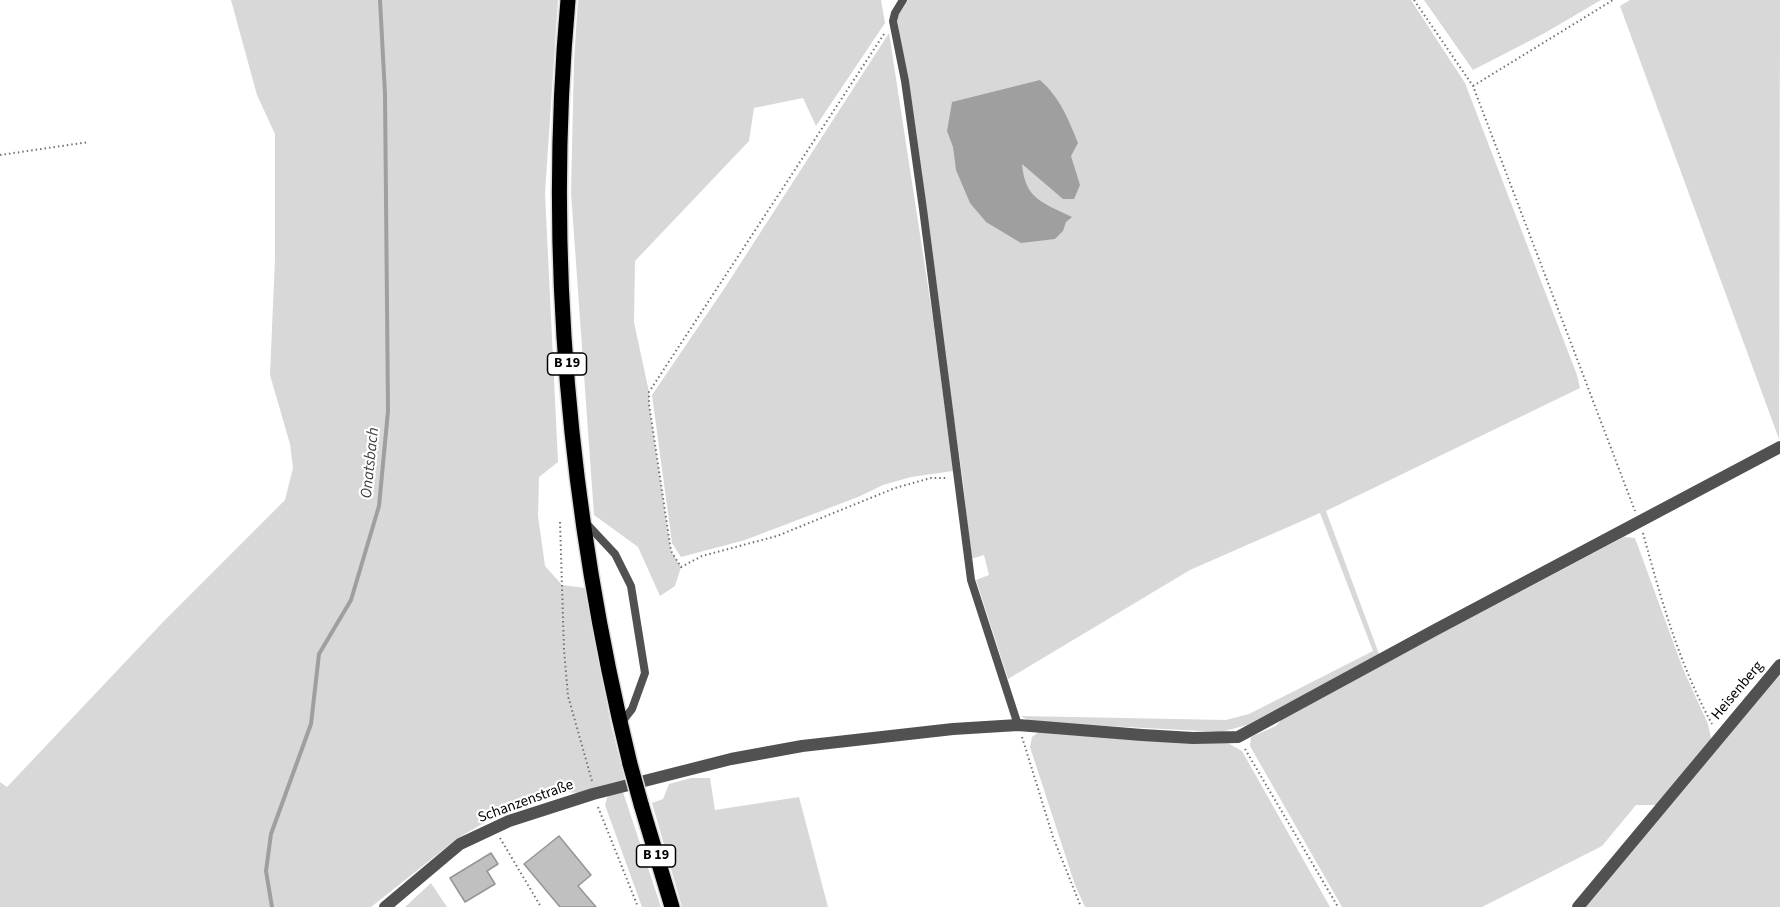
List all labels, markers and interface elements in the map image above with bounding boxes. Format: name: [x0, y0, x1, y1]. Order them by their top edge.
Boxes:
road number: B 19: [548, 353, 586, 375]
water label: Onatsbach: [358, 427, 384, 499]
street label: Heisenberg: [1708, 658, 1768, 724]
street label: Schanzenstraße: [476, 776, 576, 828]
road number: B 19: [636, 845, 676, 867]

